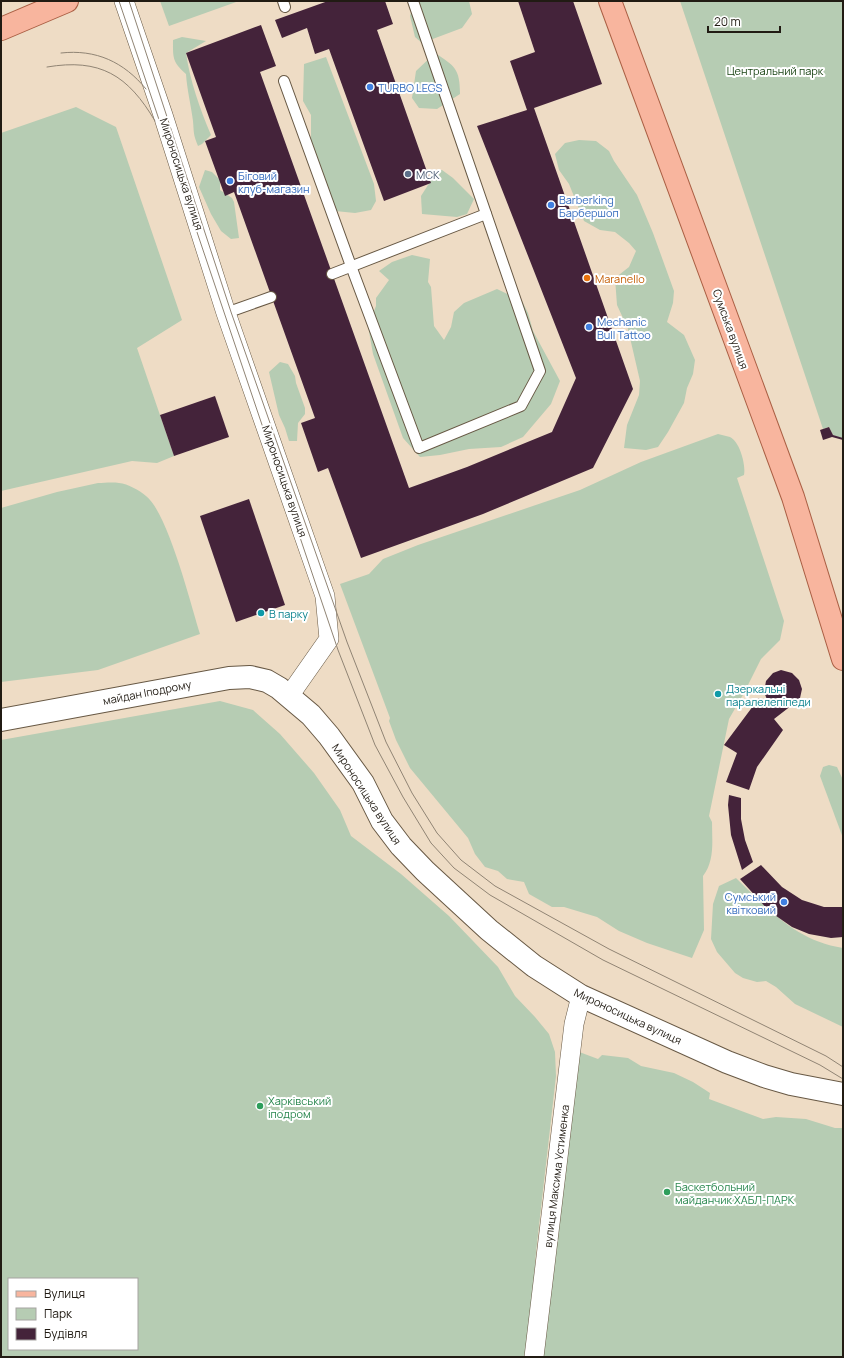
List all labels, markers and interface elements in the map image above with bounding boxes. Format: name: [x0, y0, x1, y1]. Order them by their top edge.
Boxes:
scale bar: [708, 8, 780, 34]
text: 20 m: [714, 13, 741, 30]
park label: Центральний парк: [727, 63, 824, 78]
place label: TURBO LEGS: [378, 80, 442, 95]
marker: TURBO LEGS: [365, 82, 375, 92]
street label: Мироносицька вулиця: [157, 116, 207, 232]
place label: МСК: [416, 167, 440, 182]
place label: Біговий клуб-магазин: [238, 168, 310, 196]
marker: МСК: [403, 169, 413, 179]
marker: Біговий клуб-магазин: [225, 176, 235, 186]
place label: Barberking Барбершоп: [559, 192, 619, 220]
marker: Barberking Барбершоп: [546, 200, 556, 210]
place label: Maranello: [595, 271, 645, 286]
marker: Maranello: [582, 273, 592, 283]
street label: Сумська вулиця: [710, 287, 752, 371]
place label: Mechanic Bull Tattoo: [597, 314, 651, 342]
marker: Mechanic Bull Tattoo: [584, 322, 594, 332]
street label: Мироносицька вулиця: [259, 423, 311, 539]
place label: В парку: [269, 606, 308, 621]
marker: В парку: [256, 608, 266, 618]
street label: майдан Іподрому: [102, 676, 193, 708]
place label: Дзеркальні паралелепіпеди: [726, 681, 811, 709]
marker: Дзеркальні паралелепіпеди: [713, 689, 723, 699]
street label: Мироносицька вулиця: [329, 741, 405, 847]
place label: Сумський квітковий: [725, 889, 776, 917]
marker: Сумський квітковий: [779, 897, 789, 907]
street label: Мироносицька вулиця: [572, 984, 684, 1048]
place label: Харківський іподром: [268, 1093, 331, 1121]
marker: Харківський іподром: [255, 1101, 265, 1111]
street label: вулиця Максима Устименка: [540, 1104, 572, 1248]
place label: Баскетбольний майданчик ХАБЛ-ПАРК: [675, 1179, 795, 1207]
marker: Баскетбольний майданчик ХАБЛ-ПАРК: [662, 1187, 672, 1197]
legend: [8, 1278, 138, 1350]
text: Вулиця: [44, 1285, 85, 1302]
text: Парк: [44, 1305, 73, 1322]
text: Будівля: [44, 1325, 87, 1342]

